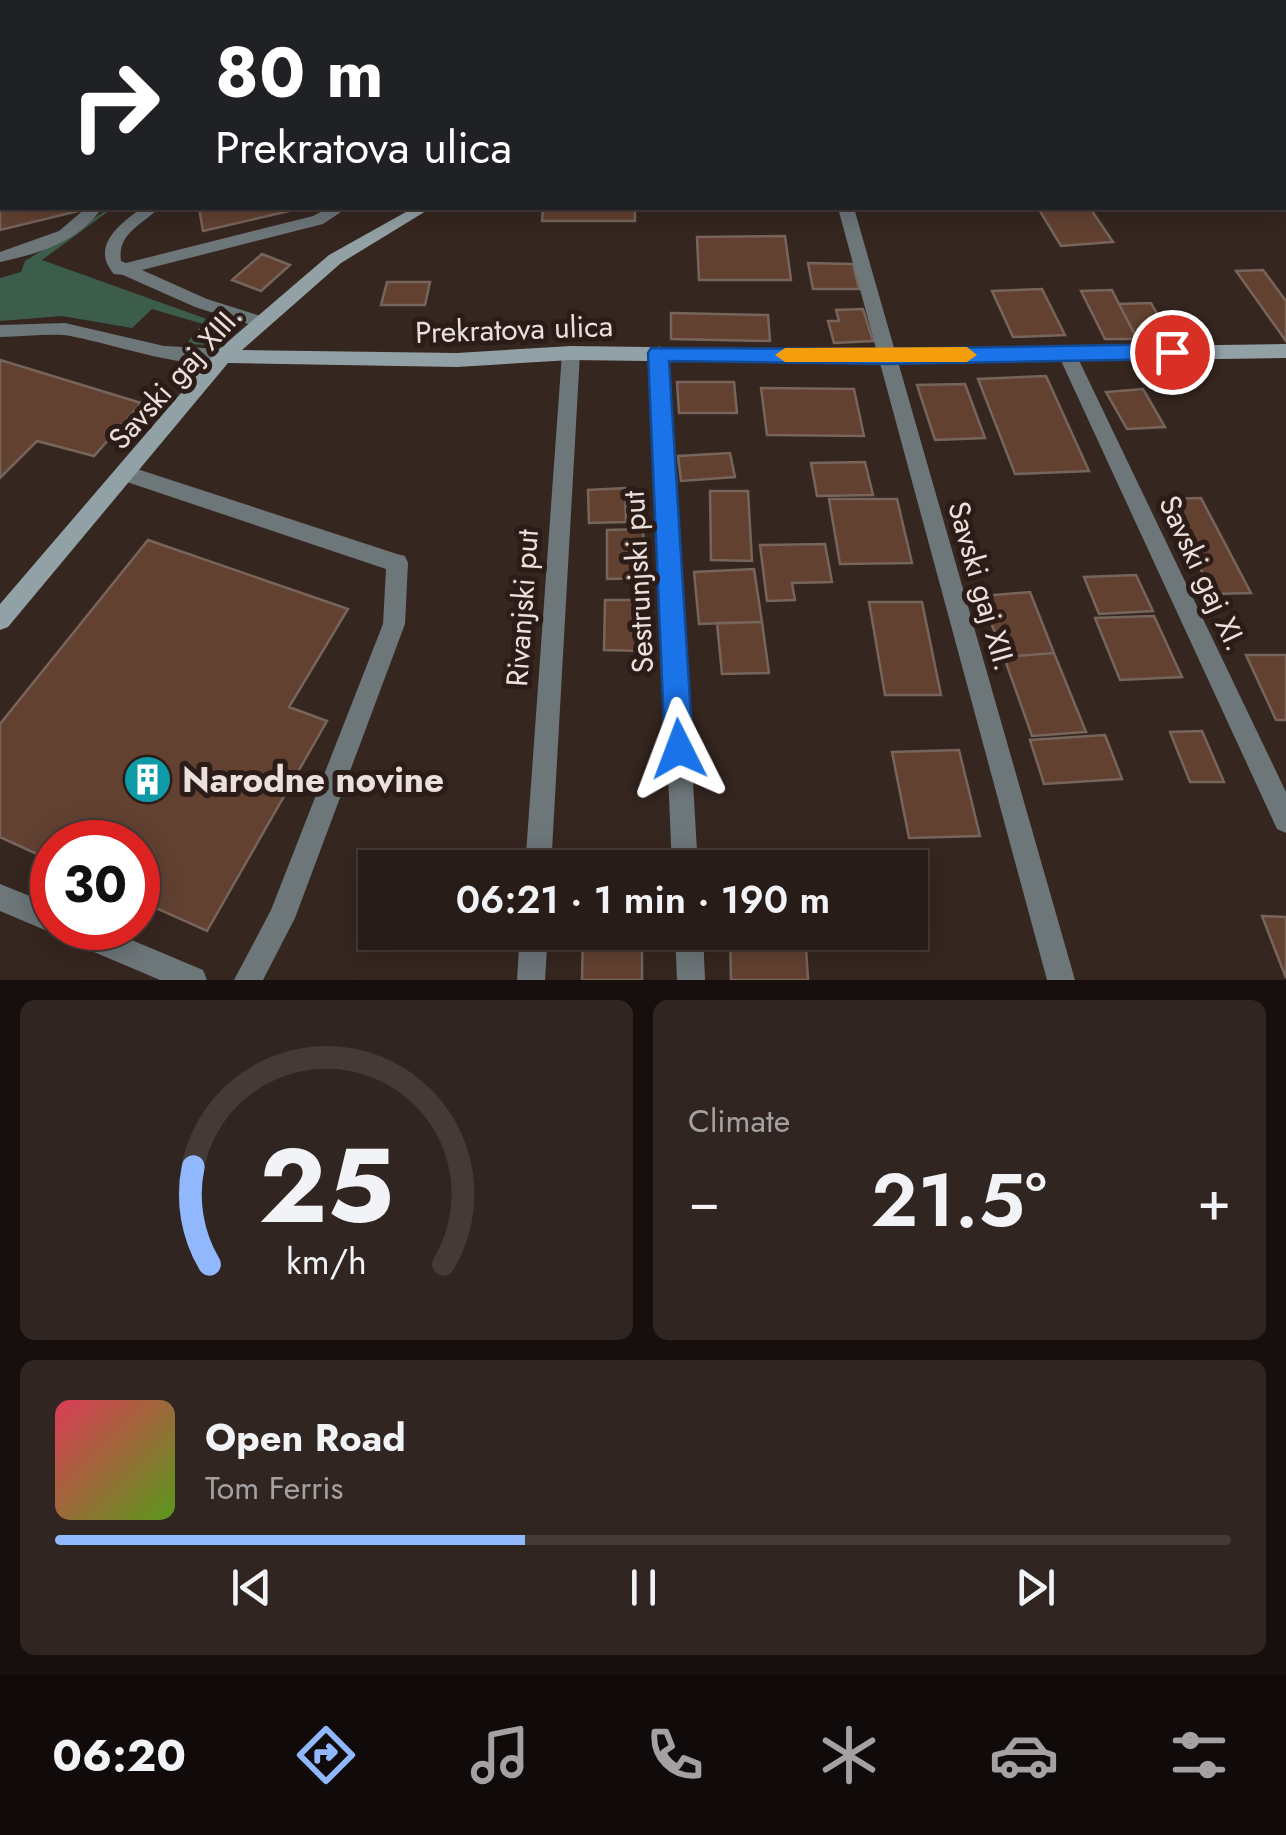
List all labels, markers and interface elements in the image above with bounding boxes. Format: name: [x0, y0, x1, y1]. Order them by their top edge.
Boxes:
text: 80 m: [215, 22, 384, 123]
icon: right: [50, 40, 180, 170]
text: Prekratova ulica: [215, 115, 512, 180]
street label: Savski gaj XIII.: [98, 295, 252, 459]
street label: Prekratova ulica: [414, 304, 614, 354]
pin: [1130, 310, 1215, 395]
icon: arrive: [1145, 325, 1200, 380]
street label: Savski gaj XI.: [1148, 488, 1258, 658]
street label: Sestrunjski put: [612, 489, 664, 674]
street label: Savski gaj XII.: [937, 496, 1027, 676]
street label: Rivanjski put: [495, 527, 549, 688]
position arrow: [627, 697, 731, 801]
building icon: Narodne novine: [121, 754, 173, 806]
place label: Narodne novine: [182, 755, 444, 805]
speed limit sign: 30: [30, 820, 160, 950]
text: 06:21 · 1 min · 190 m: [456, 872, 830, 927]
text: Climate: [688, 1098, 790, 1144]
text: 25: [259, 1111, 394, 1261]
text: 21.5°: [871, 1146, 1047, 1254]
text: −: [688, 1161, 720, 1241]
text: +: [1197, 1161, 1231, 1241]
text: km/h: [286, 1236, 367, 1287]
text: Open Road: [205, 1410, 406, 1465]
text: Tom Ferris: [205, 1465, 343, 1511]
icon: previous: [224, 1560, 279, 1615]
icon: pause: [616, 1560, 671, 1615]
icon: next: [1008, 1560, 1063, 1615]
icon: directions: [291, 1720, 361, 1790]
icon: music: [465, 1720, 535, 1790]
icon: phone: [640, 1720, 710, 1790]
icon: climate: [814, 1720, 884, 1790]
icon: car: [989, 1720, 1059, 1790]
icon: filters: [1164, 1720, 1234, 1790]
text: 06:20: [52, 1723, 186, 1788]

